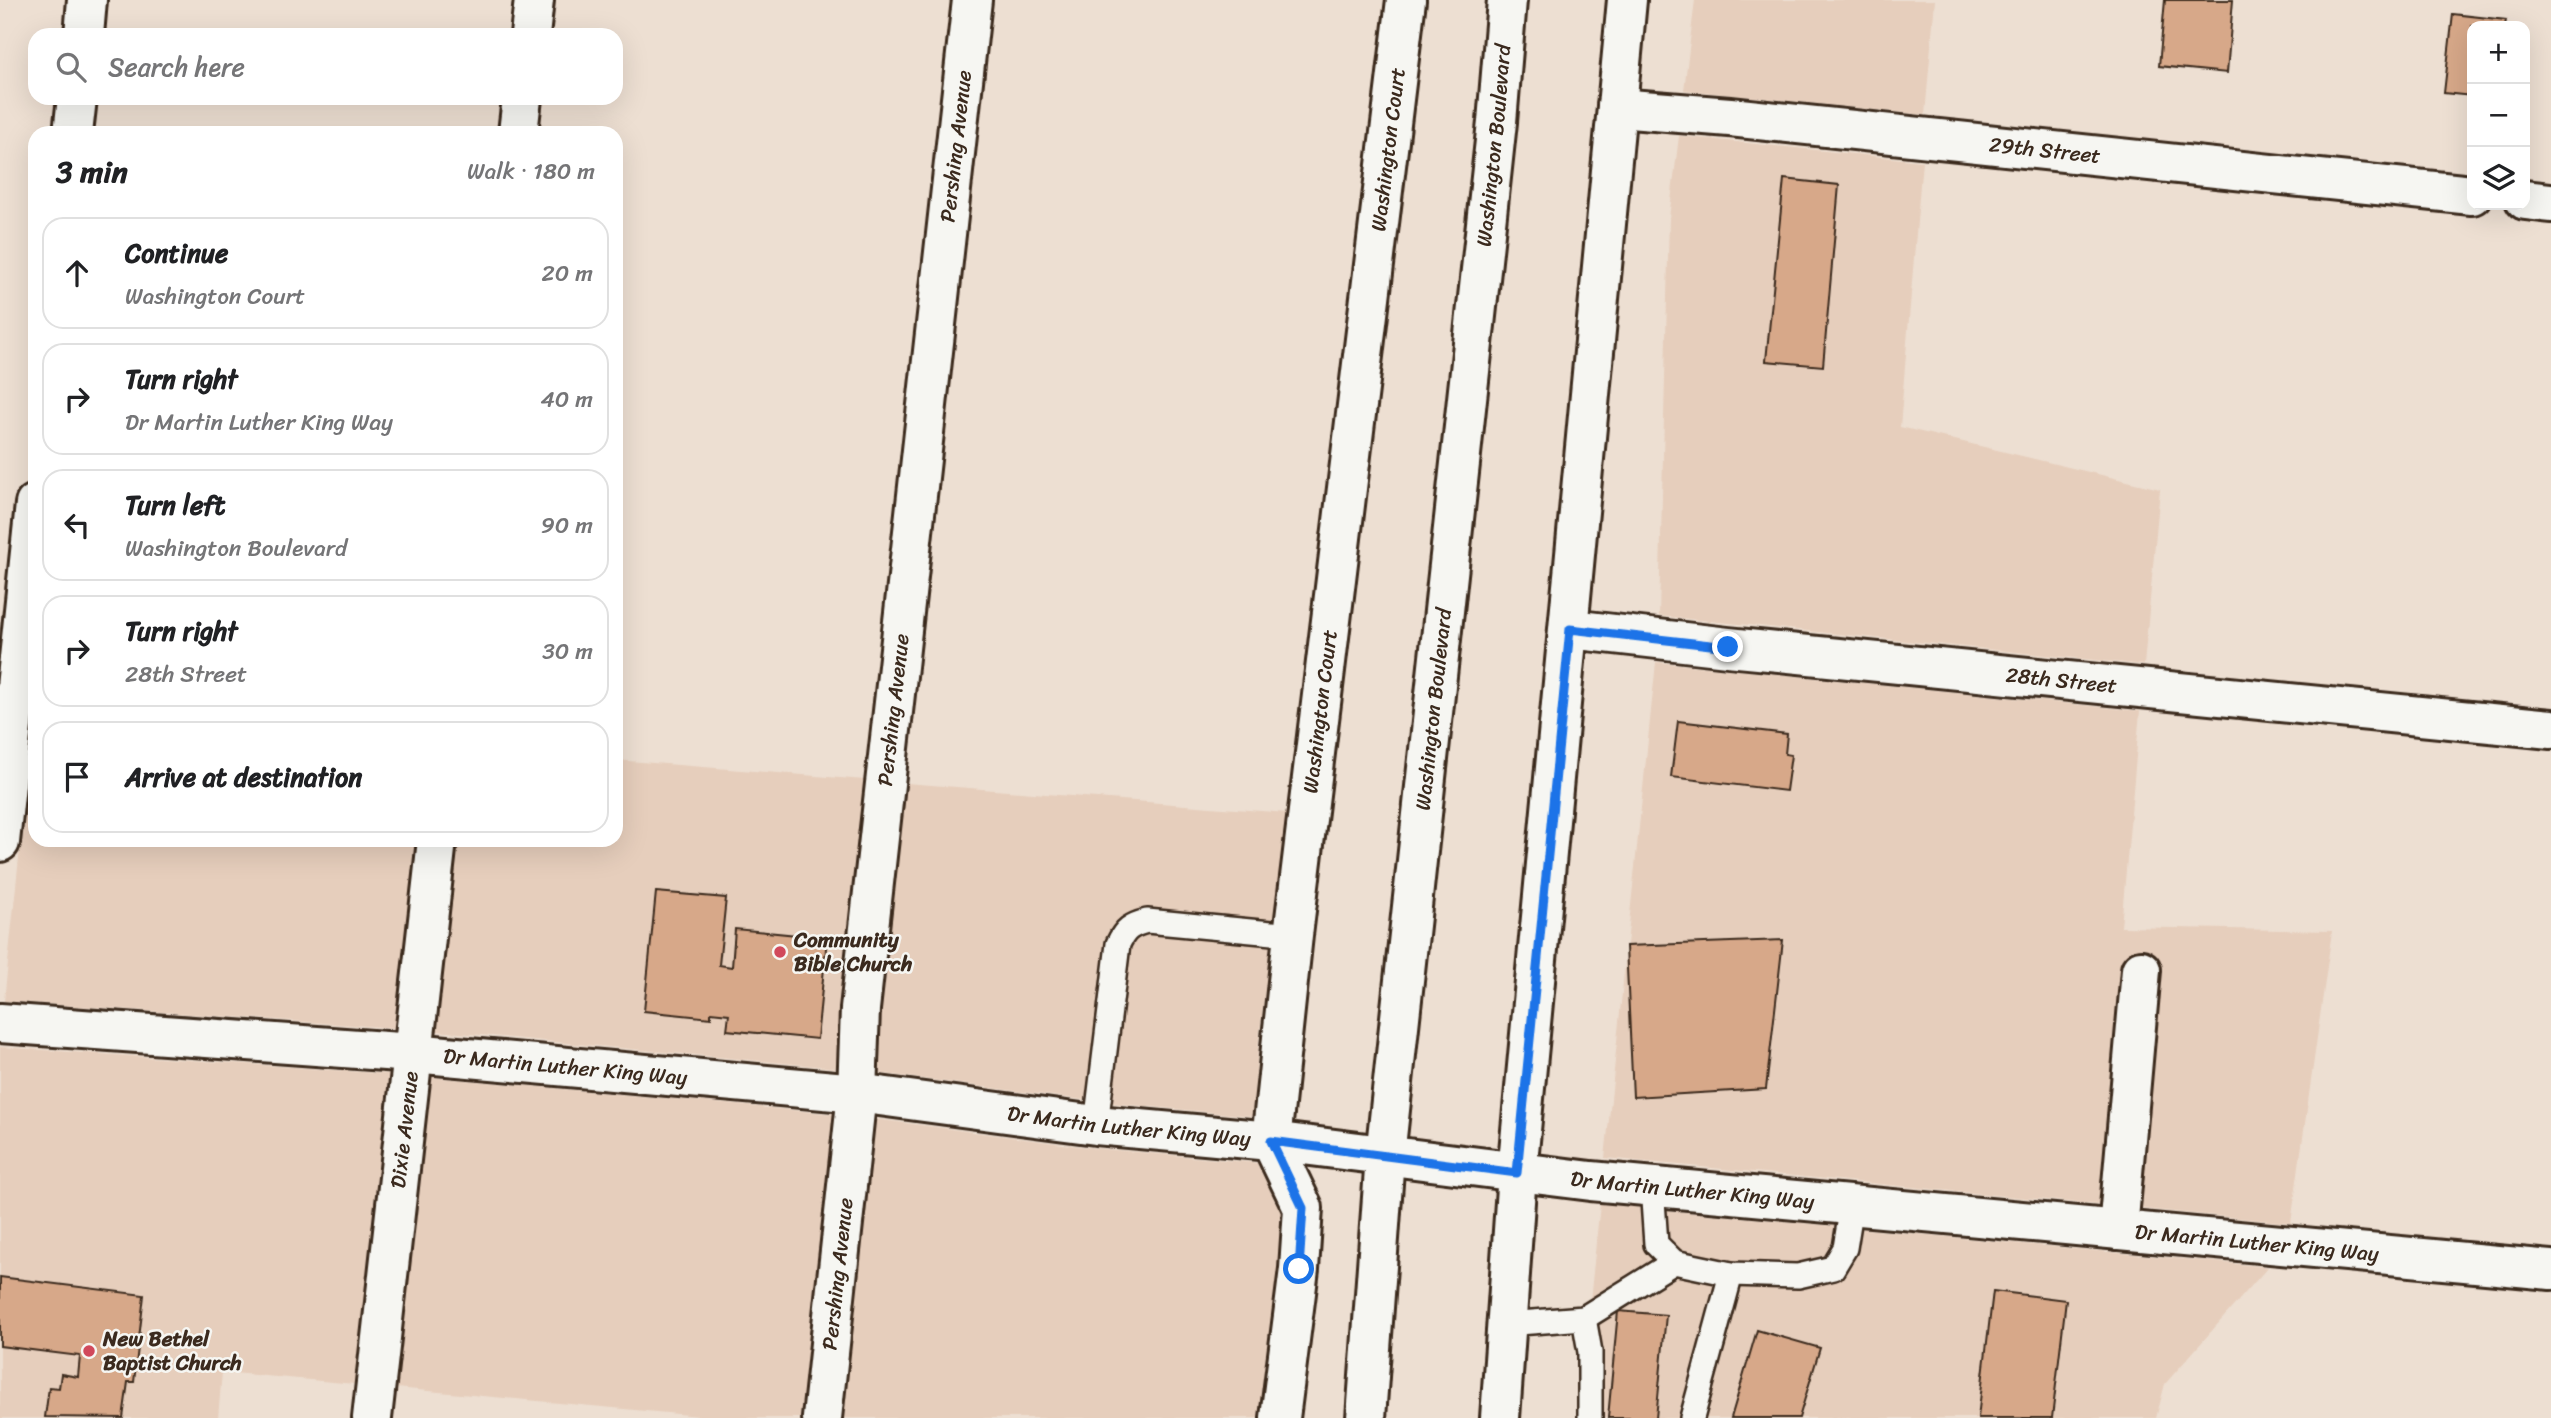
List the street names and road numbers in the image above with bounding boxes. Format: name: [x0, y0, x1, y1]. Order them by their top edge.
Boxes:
street label: Washington Boulevard: [1465, 41, 1522, 249]
street label: Washington Court: [1359, 66, 1417, 233]
street label: Pershing Avenue: [928, 68, 983, 224]
street label: 29th Street: [1987, 125, 2102, 175]
street label: Washington Boulevard: [1404, 604, 1463, 812]
street label: Washington Court: [1291, 627, 1349, 795]
street label: Pershing Avenue: [866, 631, 921, 788]
street label: 28th Street: [2004, 656, 2119, 705]
street label: Dr Martin Luther King Way: [442, 1037, 689, 1097]
street label: Dixie Avenue: [379, 1069, 430, 1190]
street label: Dr Martin Luther King Way: [1005, 1094, 1253, 1158]
street label: Dr Martin Luther King Way: [1568, 1160, 1816, 1221]
street label: Pershing Avenue: [810, 1195, 865, 1352]
street label: Dr Martin Luther King Way: [2133, 1213, 2381, 1273]

